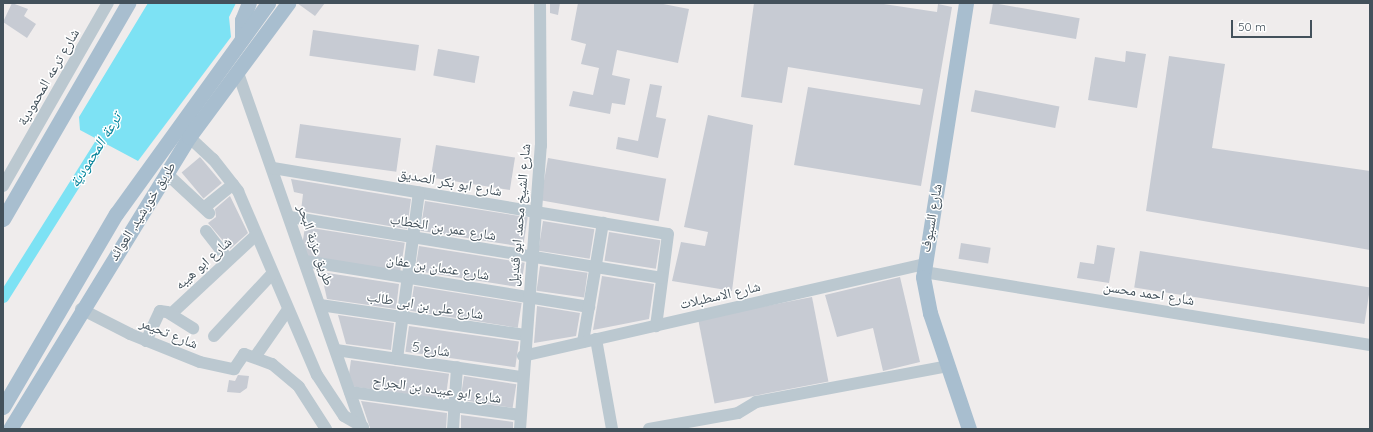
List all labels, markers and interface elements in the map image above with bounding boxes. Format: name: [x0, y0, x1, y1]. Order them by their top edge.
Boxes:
scale bar: [1233, 12, 1314, 38]
text: 50 m: [1238, 19, 1266, 34]
street label: شارع ترعه المحمودية: [14, 26, 82, 128]
water label: ترعة المحمودية: [65, 110, 125, 190]
street label: شارع الشيخ محمد ابو قنديل: [504, 143, 534, 287]
street label: طريق خورشيد, العوائد: [105, 159, 179, 263]
street label: شارع ابو بكر الصديق: [397, 165, 503, 199]
street label: شارع السيوف: [917, 182, 945, 254]
street label: طريق عزبة البحر: [294, 202, 338, 288]
street label: شارع عمر بن الخطاب: [389, 210, 497, 244]
street label: شارع ابو هيبه: [171, 233, 235, 293]
street label: شارع عثمان بن عفان: [385, 251, 491, 283]
street label: شارع الاسطبلات: [678, 278, 762, 312]
street label: شارع احمد محسن: [1102, 278, 1196, 308]
street label: شارع على بن ابى طالب: [365, 287, 485, 323]
street label: شارع تحيمر: [138, 314, 200, 352]
street label: شارع 5: [411, 338, 451, 360]
street label: شارع ابو عبيده بن الجراح: [372, 372, 502, 406]

